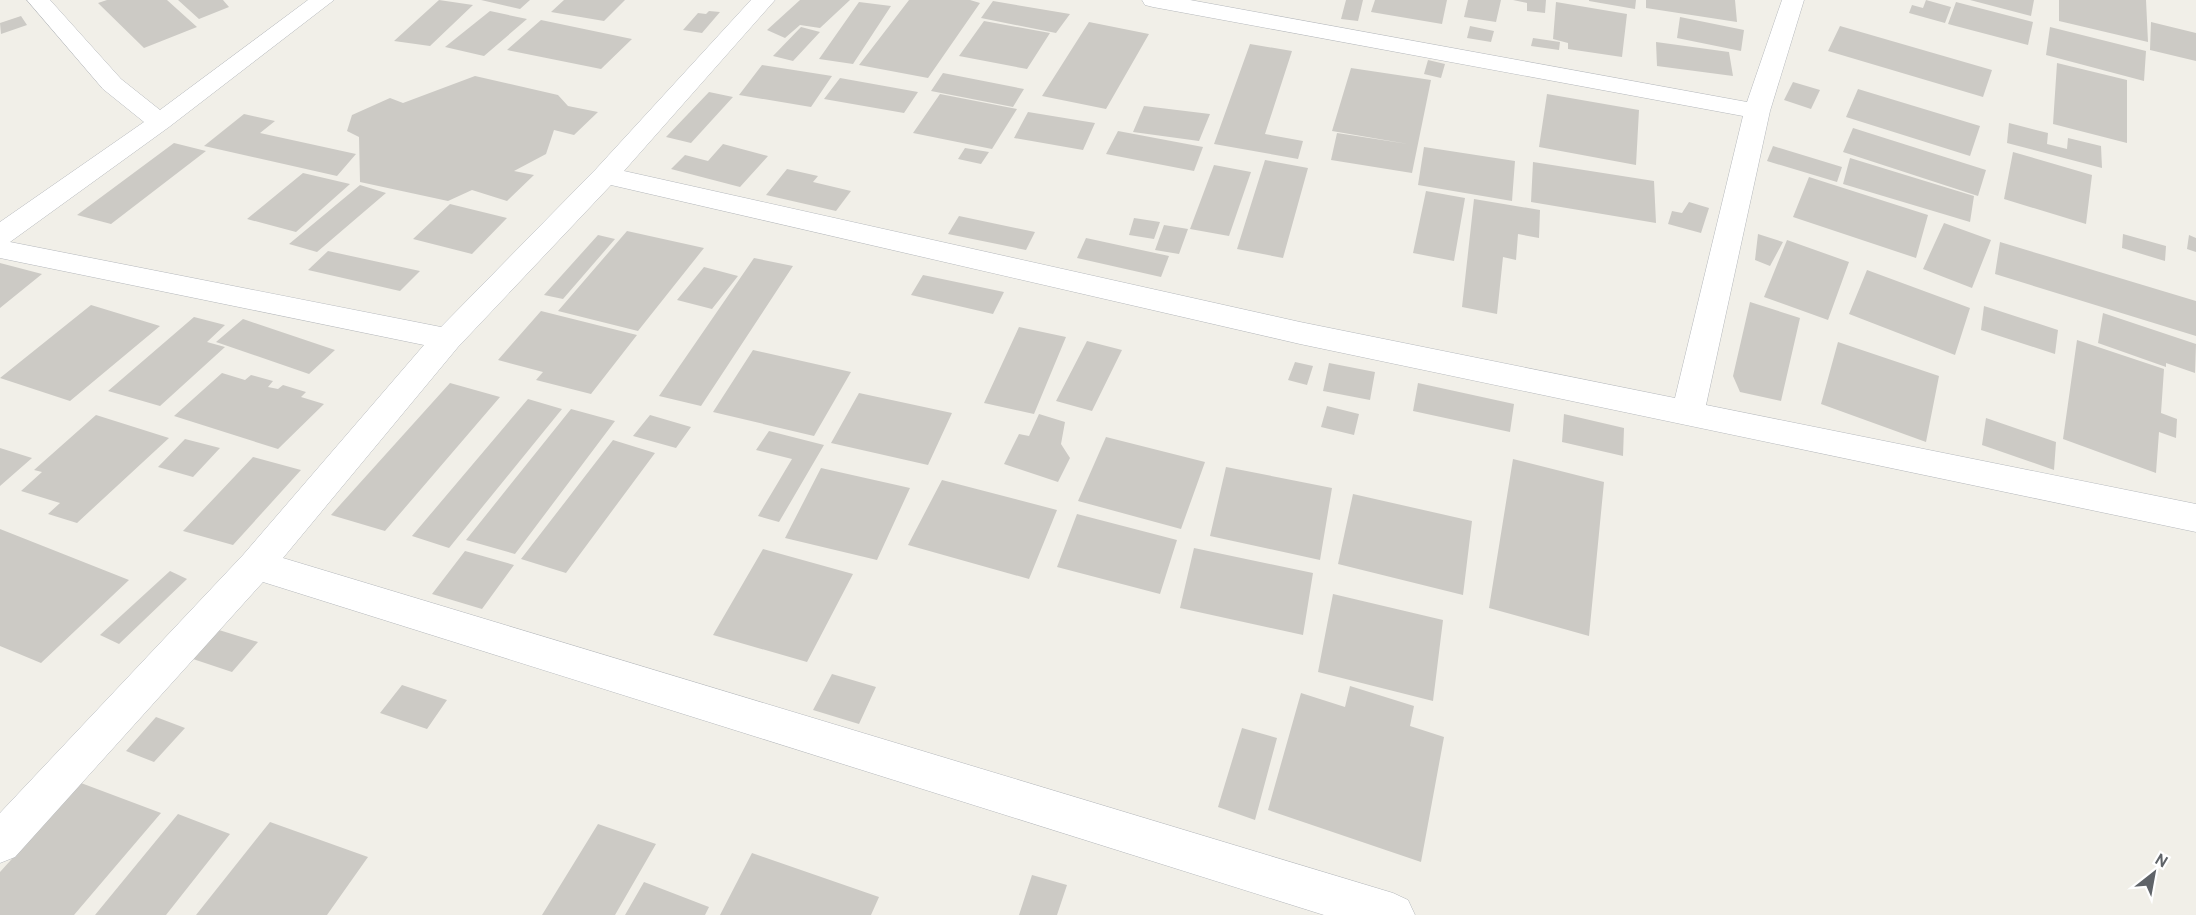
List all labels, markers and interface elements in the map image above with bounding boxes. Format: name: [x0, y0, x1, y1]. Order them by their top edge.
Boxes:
north arrow: [2124, 843, 2184, 903]
text: N: [2151, 850, 2171, 873]

